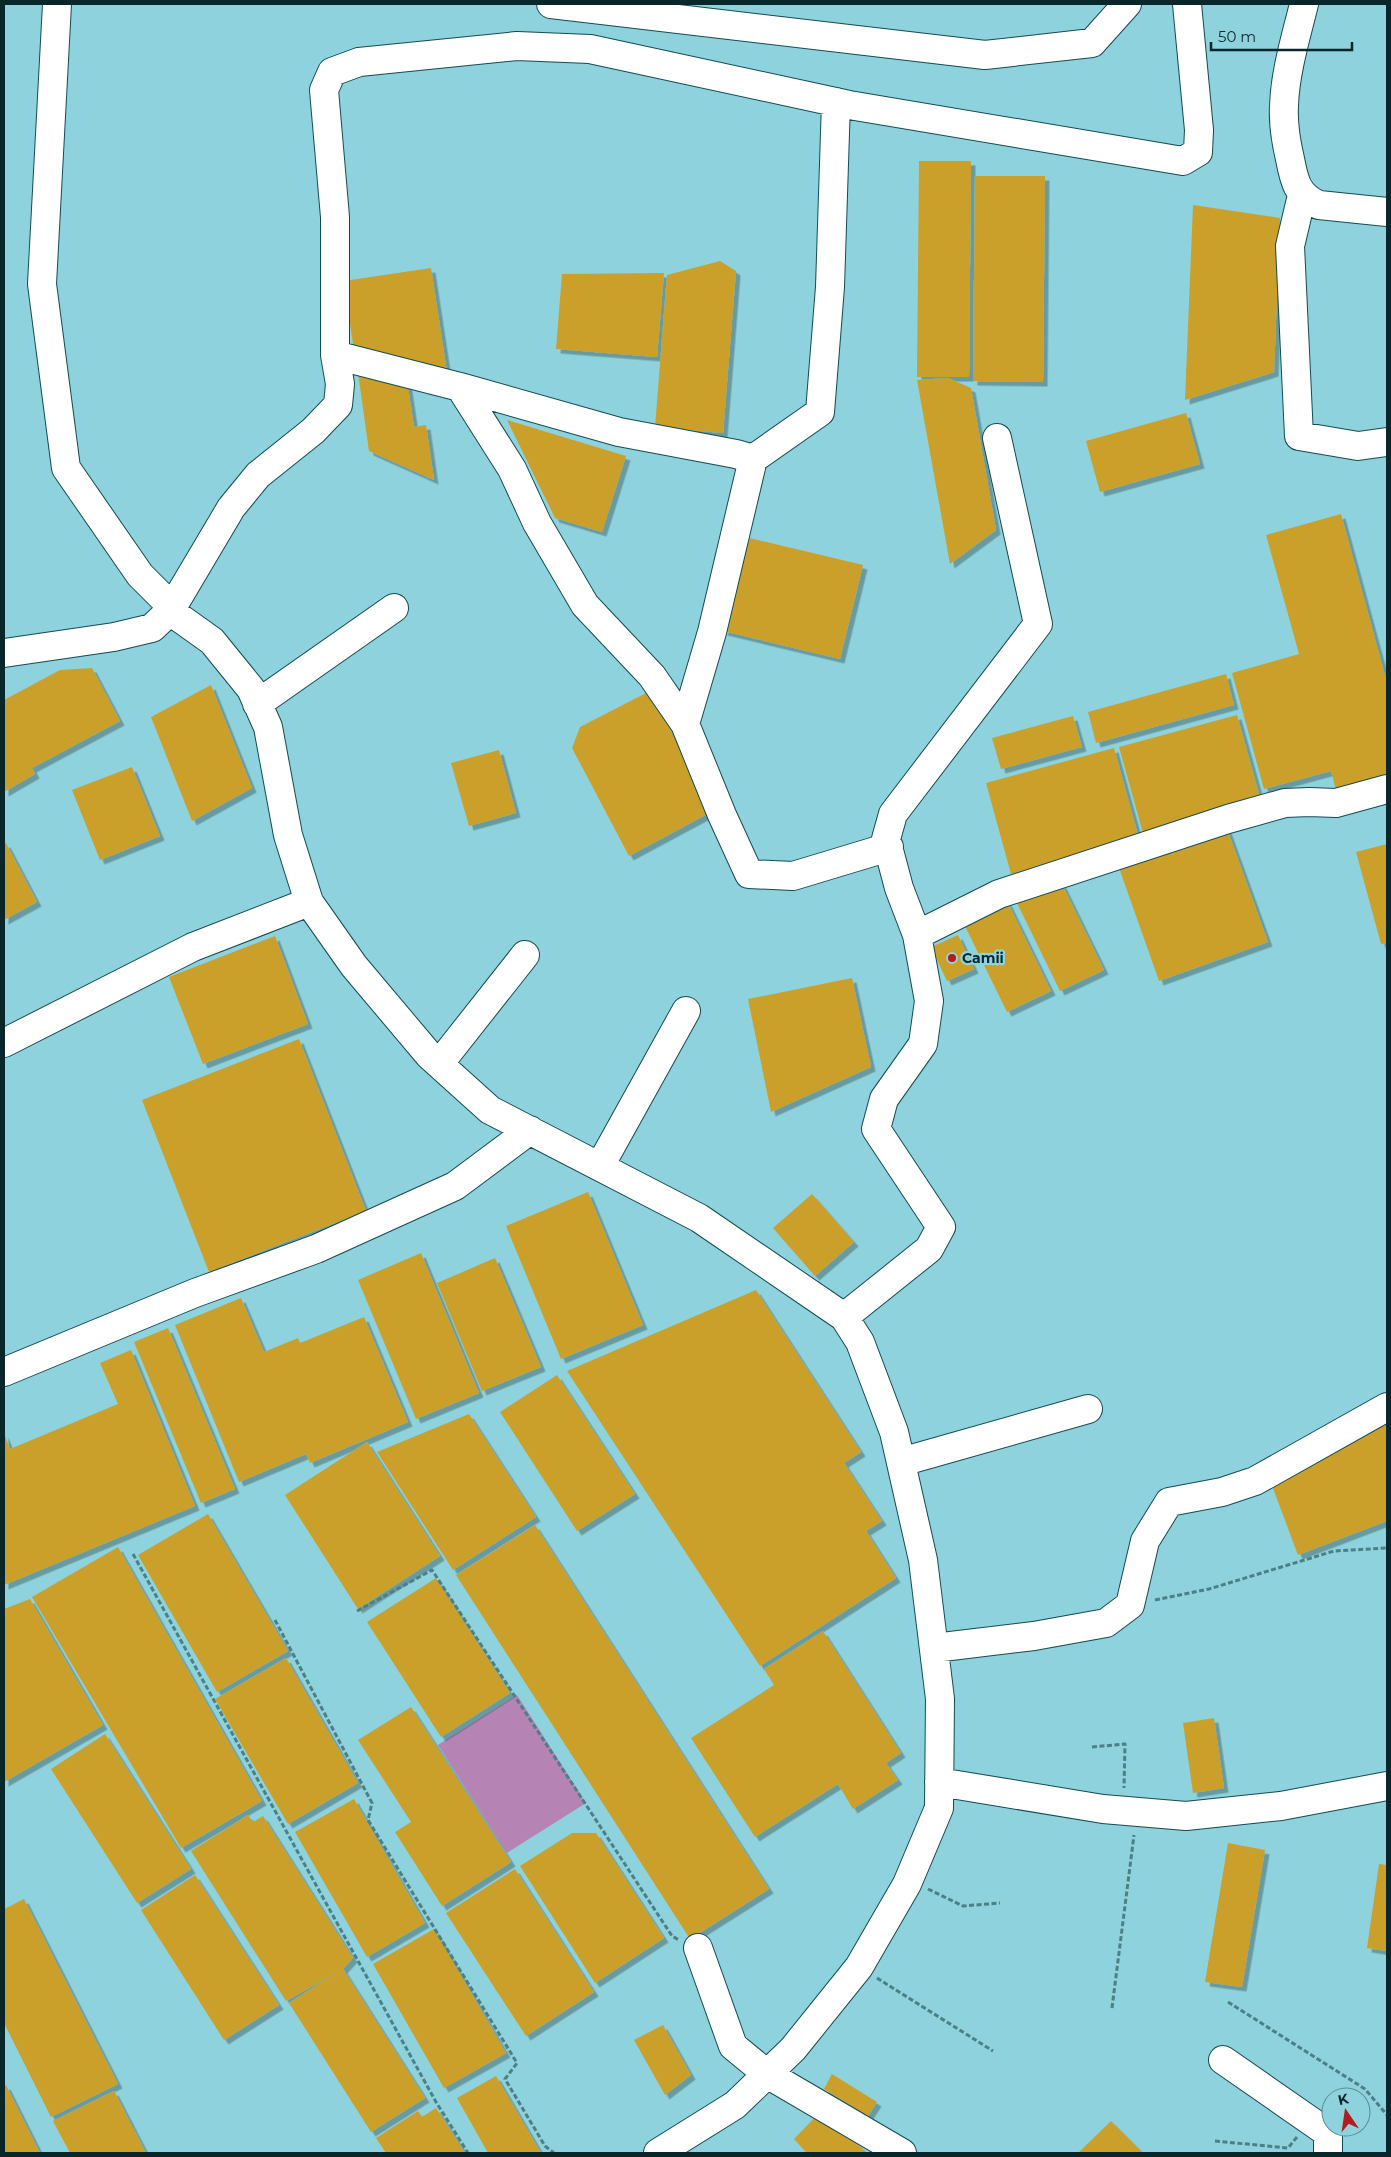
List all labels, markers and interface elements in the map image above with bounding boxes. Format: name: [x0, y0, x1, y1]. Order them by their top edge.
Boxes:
scale bar: [1211, 20, 1352, 52]
text: 50 m: [1218, 27, 1256, 46]
place label: Camii: [962, 949, 1004, 967]
marker: Camii: [946, 952, 958, 964]
north arrow: [1321, 2087, 1371, 2137]
text: K: [1336, 2089, 1351, 2109]

